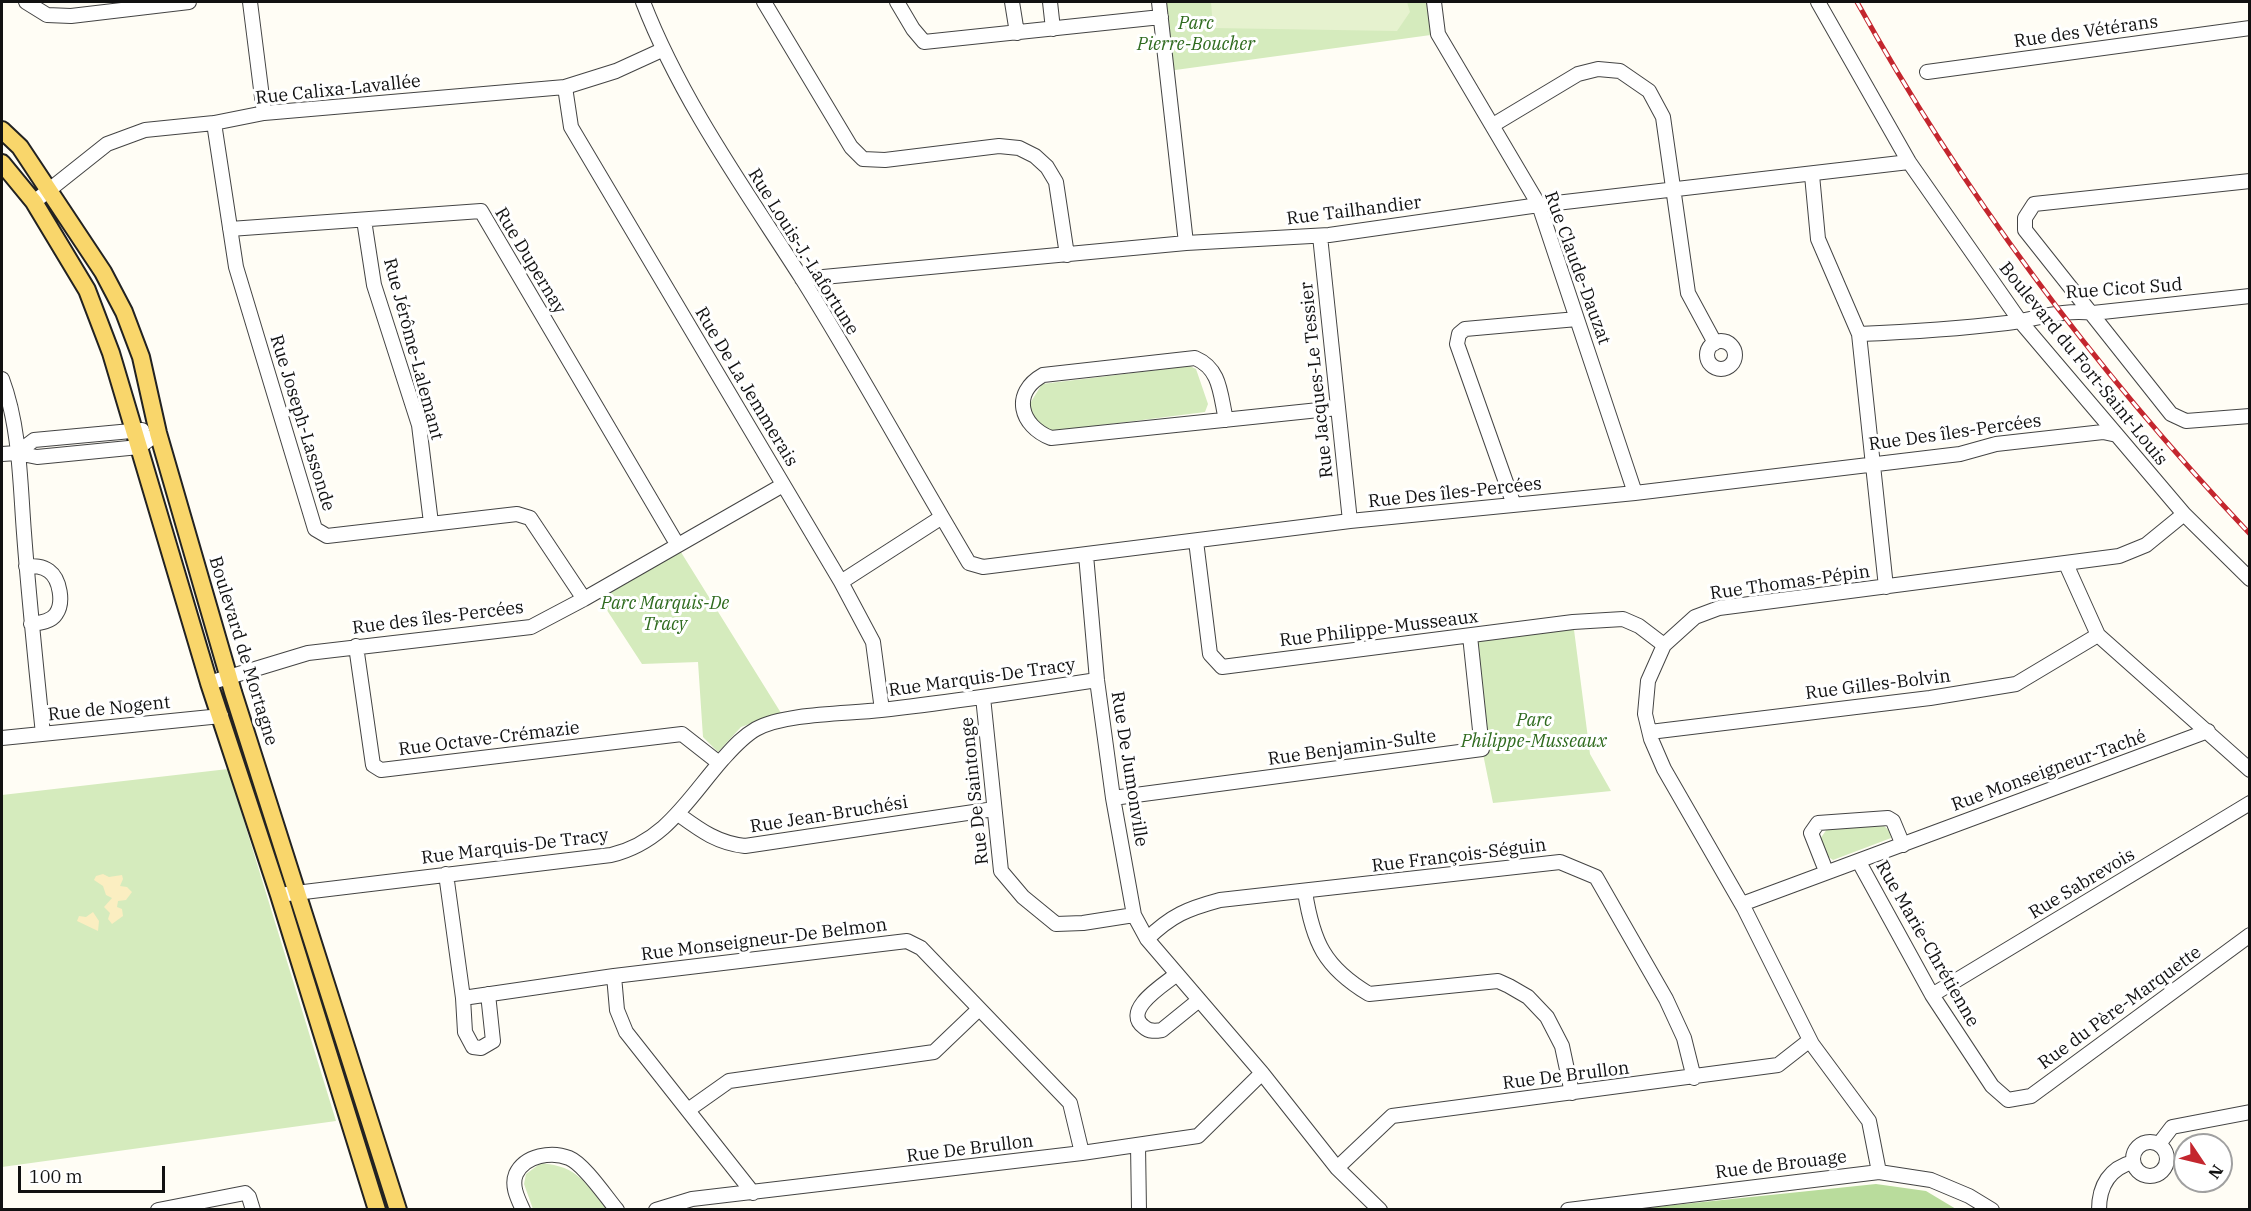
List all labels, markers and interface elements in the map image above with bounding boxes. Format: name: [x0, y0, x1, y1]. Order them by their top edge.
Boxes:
street label: Rue des Vétérans: [2013, 11, 2159, 53]
park label: Parc Pierre-Boucher: [1137, 13, 1255, 56]
street label: Rue Calixa-Lavallée: [254, 71, 422, 109]
street label: Rue Louis-J.-Lafortune: [743, 165, 863, 339]
street label: Rue Claude-Dauzat: [1539, 188, 1615, 348]
street label: Rue Tailhandier: [1285, 192, 1423, 230]
street label: Rue Dupernay: [490, 204, 570, 318]
street label: Rue Jérôme-Lalemant: [378, 256, 448, 442]
street label: Boulevard du Fort-Saint-Louis: [1994, 258, 2172, 470]
street label: Rue Cicot Sud: [2065, 274, 2183, 304]
street label: Rue Jacques-Le Tessier: [1296, 281, 1338, 479]
street label: Rue De La Jemmerais: [690, 303, 802, 471]
street label: Rue Joseph-Lassonde: [265, 332, 339, 514]
street label: Rue Des îles-Percées: [1867, 410, 2043, 456]
street label: Rue Des îles-Percées: [1367, 473, 1543, 513]
street label: Boulevard de Mortagne: [204, 554, 282, 748]
street label: Rue Thomas-Pépin: [1709, 561, 1871, 605]
park label: Parc Marquis-De Tracy: [601, 593, 729, 636]
street label: Rue des îles-Percées: [351, 597, 525, 639]
street label: Rue Philippe-Musseaux: [1278, 606, 1480, 652]
street label: Rue Marquis-De Tracy: [887, 654, 1077, 702]
street label: Rue Gilles-Bolvin: [1804, 665, 1952, 705]
street label: Rue De Jumonville: [1106, 690, 1152, 848]
street label: Rue de Nogent: [47, 692, 171, 726]
park label: Parc Philippe-Musseaux: [1461, 710, 1607, 752]
street label: Rue De Saintonge: [957, 716, 993, 866]
street label: Rue Octave-Crémazie: [397, 717, 581, 761]
street label: Rue Benjamin-Sulte: [1267, 726, 1437, 770]
street label: Rue Monseigneur-Taché: [1949, 726, 2149, 816]
street label: Rue Jean-Bruchési: [749, 792, 909, 838]
street label: Rue Marquis-De Tracy: [420, 825, 610, 869]
street label: Rue François-Séguin: [1370, 835, 1548, 877]
street label: Rue Sabrevois: [2025, 844, 2139, 924]
street label: Rue Marie-Chrétienne: [1871, 857, 1983, 1031]
street label: Rue Monseigneur-De Belmon: [640, 914, 888, 966]
street label: Rue du Père-Marquette: [2034, 942, 2206, 1074]
street label: Rue De Brullon: [1501, 1058, 1631, 1094]
street label: Rue De Brullon: [905, 1131, 1035, 1167]
north arrow: [2173, 1133, 2233, 1193]
street label: Rue de Brouage: [1714, 1146, 1848, 1184]
scale bar: [21, 1154, 168, 1192]
text: N: [2204, 1161, 2228, 1183]
text: 100 m: [29, 1165, 83, 1188]

